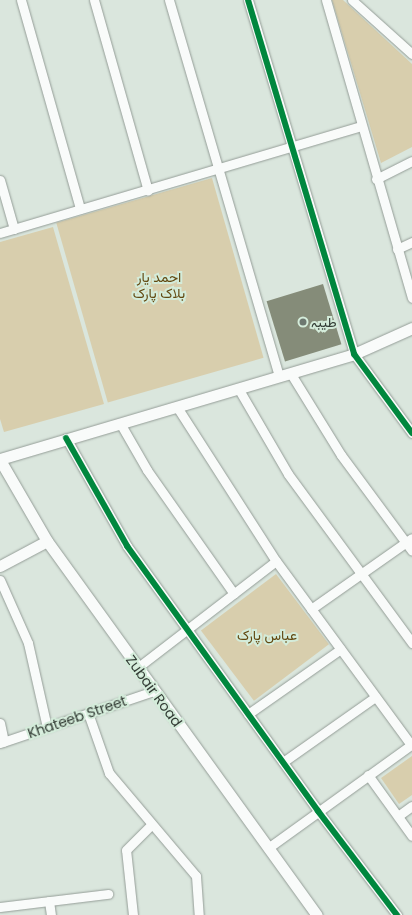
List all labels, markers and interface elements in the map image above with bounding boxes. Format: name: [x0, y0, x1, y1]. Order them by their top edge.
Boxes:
park label: احمد یار بلاک پارک: [133, 269, 185, 302]
place label: طیبہ: [311, 314, 337, 330]
marker: طیبہ: [298, 317, 308, 327]
park label: عباس پارک: [237, 627, 297, 643]
street label: Zubair Road: [122, 652, 186, 730]
street label: Khateeb Street: [25, 692, 129, 742]

